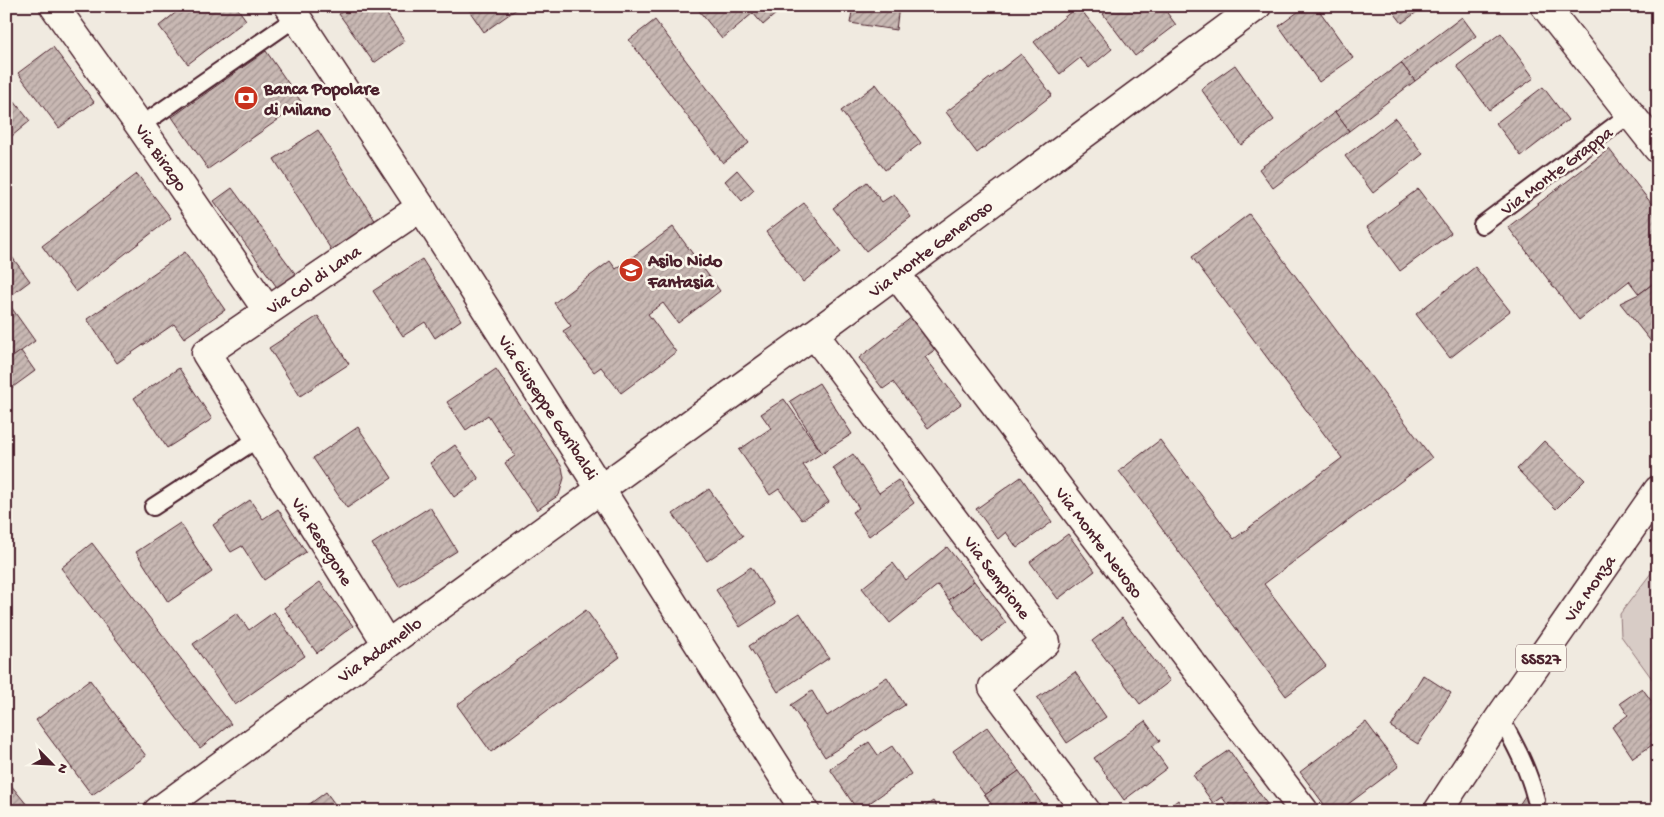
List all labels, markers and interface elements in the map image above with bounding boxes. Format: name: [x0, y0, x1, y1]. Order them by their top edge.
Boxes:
place label: Banca Popolare di Milano: [263, 80, 380, 122]
bank icon: Banca Popolare di Milano: [233, 85, 259, 111]
street label: Via Birago: [129, 120, 191, 196]
street label: Via Monte Grappa: [1497, 122, 1618, 222]
street label: Via Monte Generoso: [865, 197, 998, 304]
street label: Via Col di Lana: [262, 241, 366, 321]
place label: Asilo Nido Fantasia: [647, 252, 723, 294]
school or university icon: Asilo Nido Fantasia: [618, 257, 644, 283]
street label: Via Giuseppe Garibaldi: [492, 331, 602, 485]
street label: Via Monte Nevoso: [1049, 483, 1147, 603]
street label: Via Resegone: [285, 493, 357, 591]
street label: Via Sempione: [957, 532, 1034, 625]
street label: Via Monza: [1560, 551, 1622, 628]
street label: Via Adamello: [334, 614, 427, 689]
road number: SS527: [1516, 644, 1566, 671]
north arrow: [28, 740, 78, 790]
text: N: [52, 761, 71, 776]

